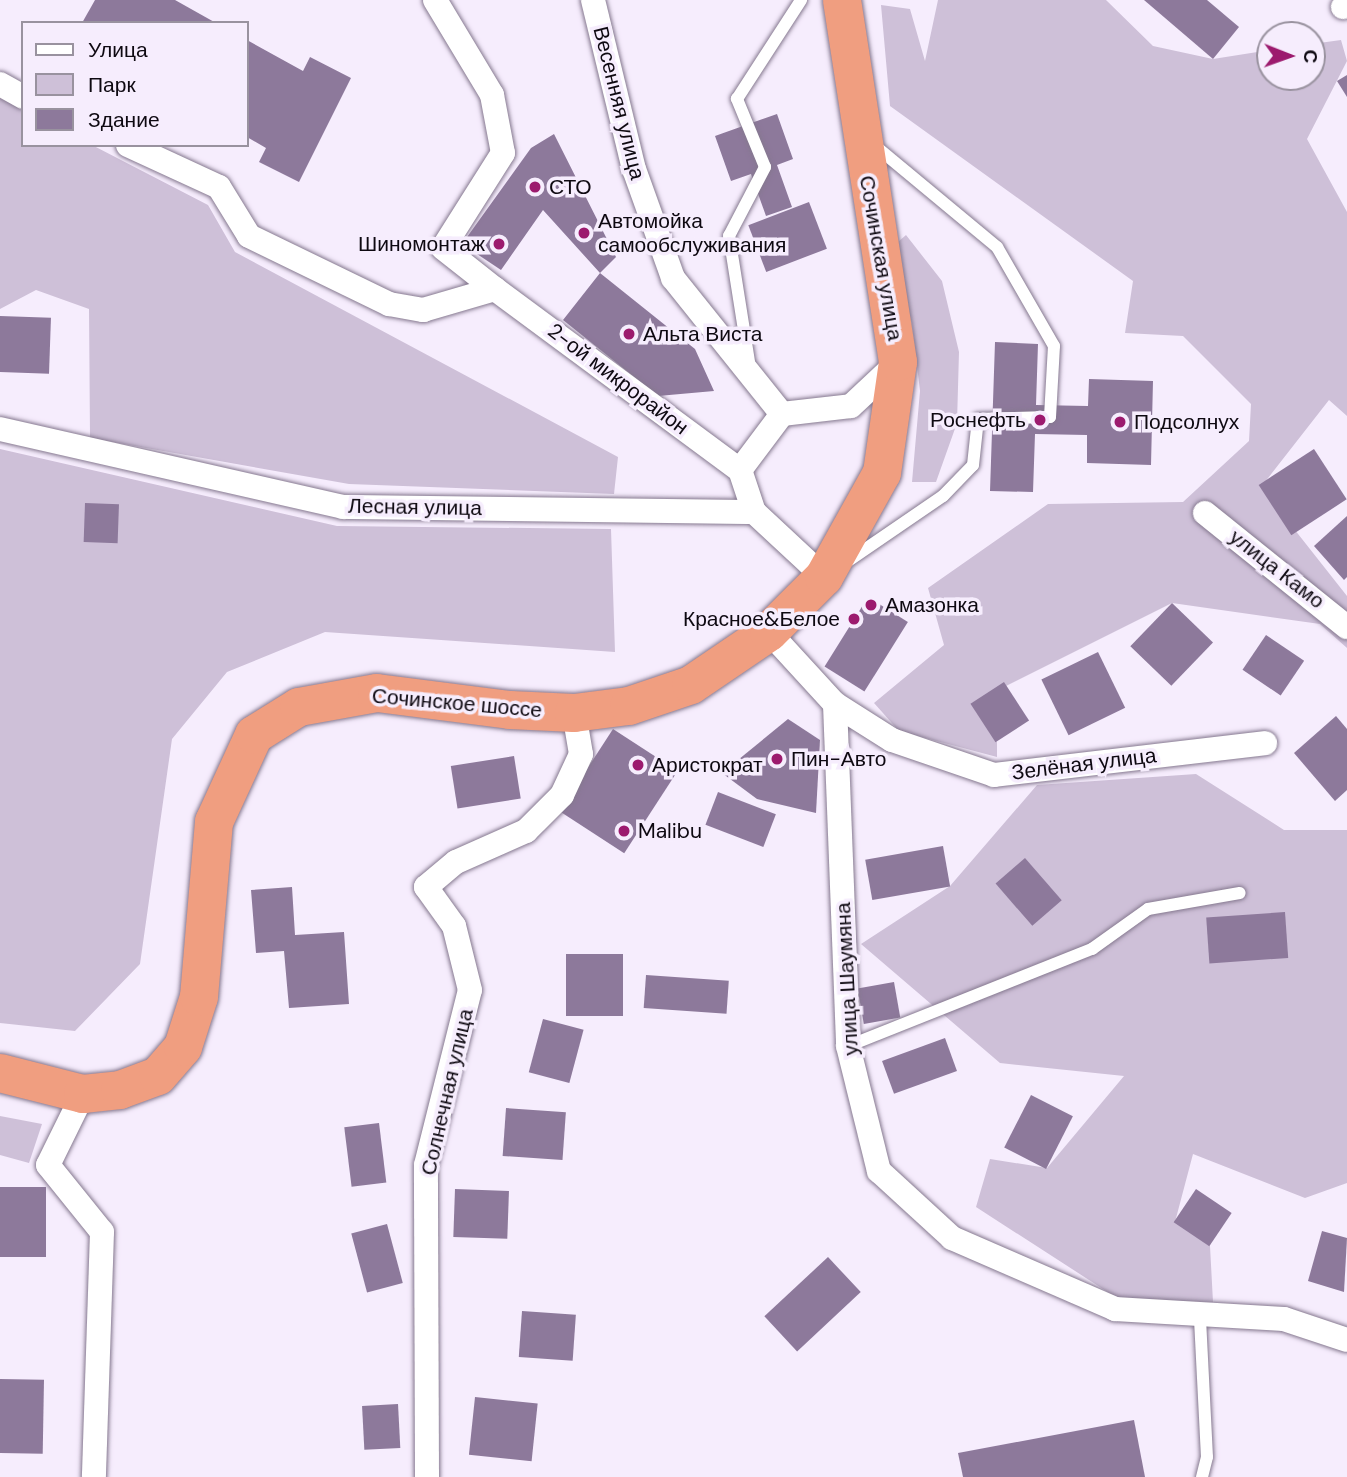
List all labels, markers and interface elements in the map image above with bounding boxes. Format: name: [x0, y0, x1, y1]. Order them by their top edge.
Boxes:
legend: [21, 21, 248, 147]
north arrow: [1256, 21, 1326, 91]
street label: Весенняя улица: [588, 24, 650, 182]
text: Улица: [88, 36, 148, 64]
text: С: [1298, 49, 1323, 63]
text: Парк: [88, 71, 136, 99]
text: Здание: [88, 106, 160, 134]
street label: Сочинская улица: [854, 173, 908, 343]
place label: СТО: [549, 174, 592, 200]
marker: СТО: [527, 179, 543, 195]
place label: Автомойка самообслуживания: [598, 208, 786, 258]
marker: Автомойка самообслуживания: [576, 225, 592, 241]
place label: Шиномонтаж: [358, 231, 485, 257]
marker: Шиномонтаж: [491, 236, 507, 252]
street label: 2-ой микрорайон: [543, 318, 693, 440]
place label: Альта Виста: [643, 321, 763, 347]
marker: Альта Виста: [621, 326, 637, 342]
place label: Роснефть: [930, 407, 1026, 433]
place label: Подсолнух: [1134, 409, 1239, 435]
marker: Роснефть: [1032, 412, 1048, 428]
marker: Подсолнух: [1112, 414, 1128, 430]
street label: Лесная улица: [348, 493, 482, 521]
street label: улица Камо: [1225, 524, 1329, 614]
place label: Амазонка: [885, 592, 979, 618]
marker: Амазонка: [863, 597, 879, 613]
place label: Красное&Белое: [683, 606, 840, 632]
marker: Красное&Белое: [846, 611, 862, 627]
street label: Сочинское шоссе: [371, 683, 543, 723]
street label: Зелёная улица: [1010, 743, 1158, 785]
place label: Пин-Авто: [791, 746, 887, 772]
marker: Пин-Авто: [769, 751, 785, 767]
place label: Аристократ: [652, 752, 763, 778]
marker: Аристократ: [630, 757, 646, 773]
place label: Malibu: [638, 818, 702, 844]
marker: Malibu: [616, 823, 632, 839]
street label: улица Шаумяна: [830, 902, 864, 1056]
street label: Солнечная улица: [416, 1006, 478, 1178]

